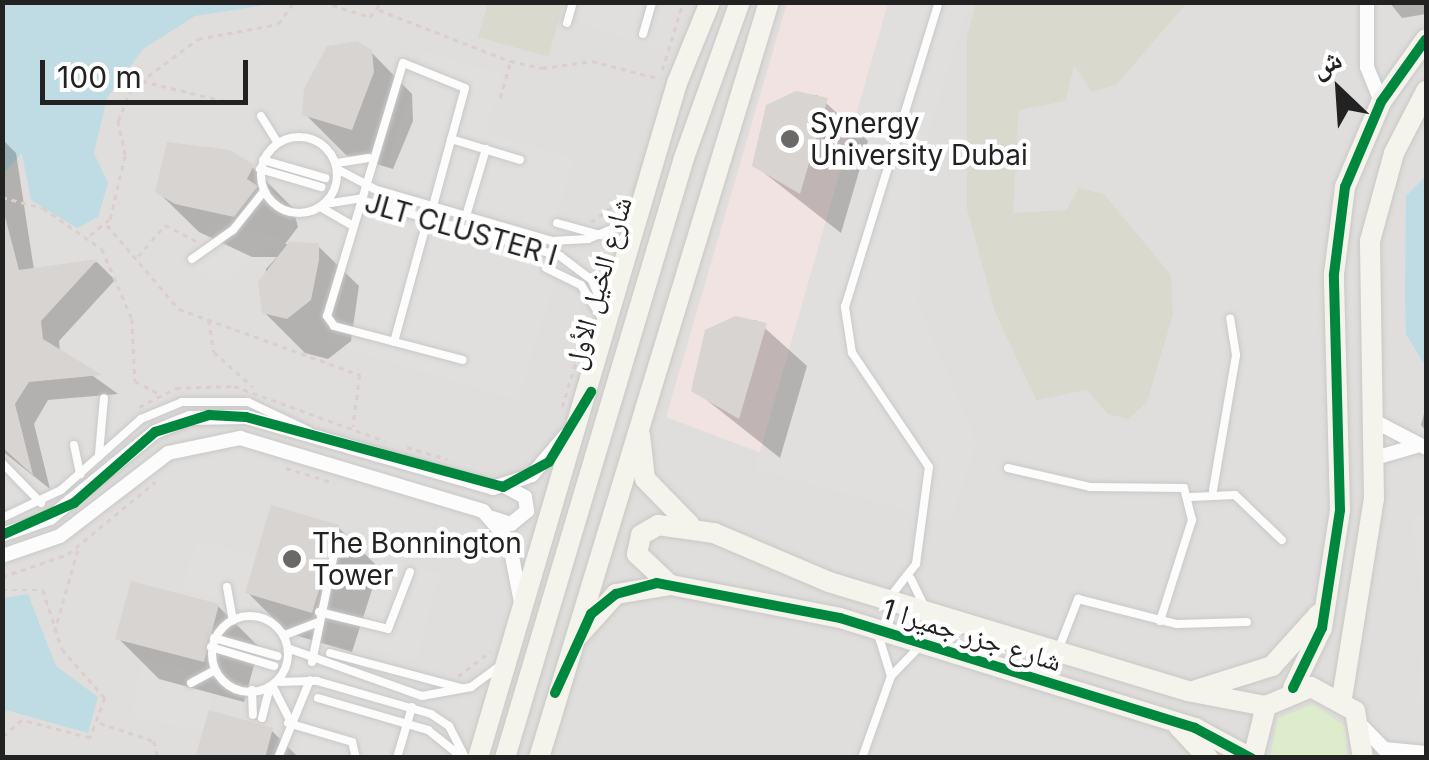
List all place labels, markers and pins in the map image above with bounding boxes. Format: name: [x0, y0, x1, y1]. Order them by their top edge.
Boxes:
place label: Synergy University Dubai: [810, 106, 1028, 172]
marker: Synergy University Dubai: [779, 128, 801, 150]
place label: The Bonnington Tower: [312, 526, 522, 592]
marker: The Bonnington Tower: [281, 548, 303, 570]

